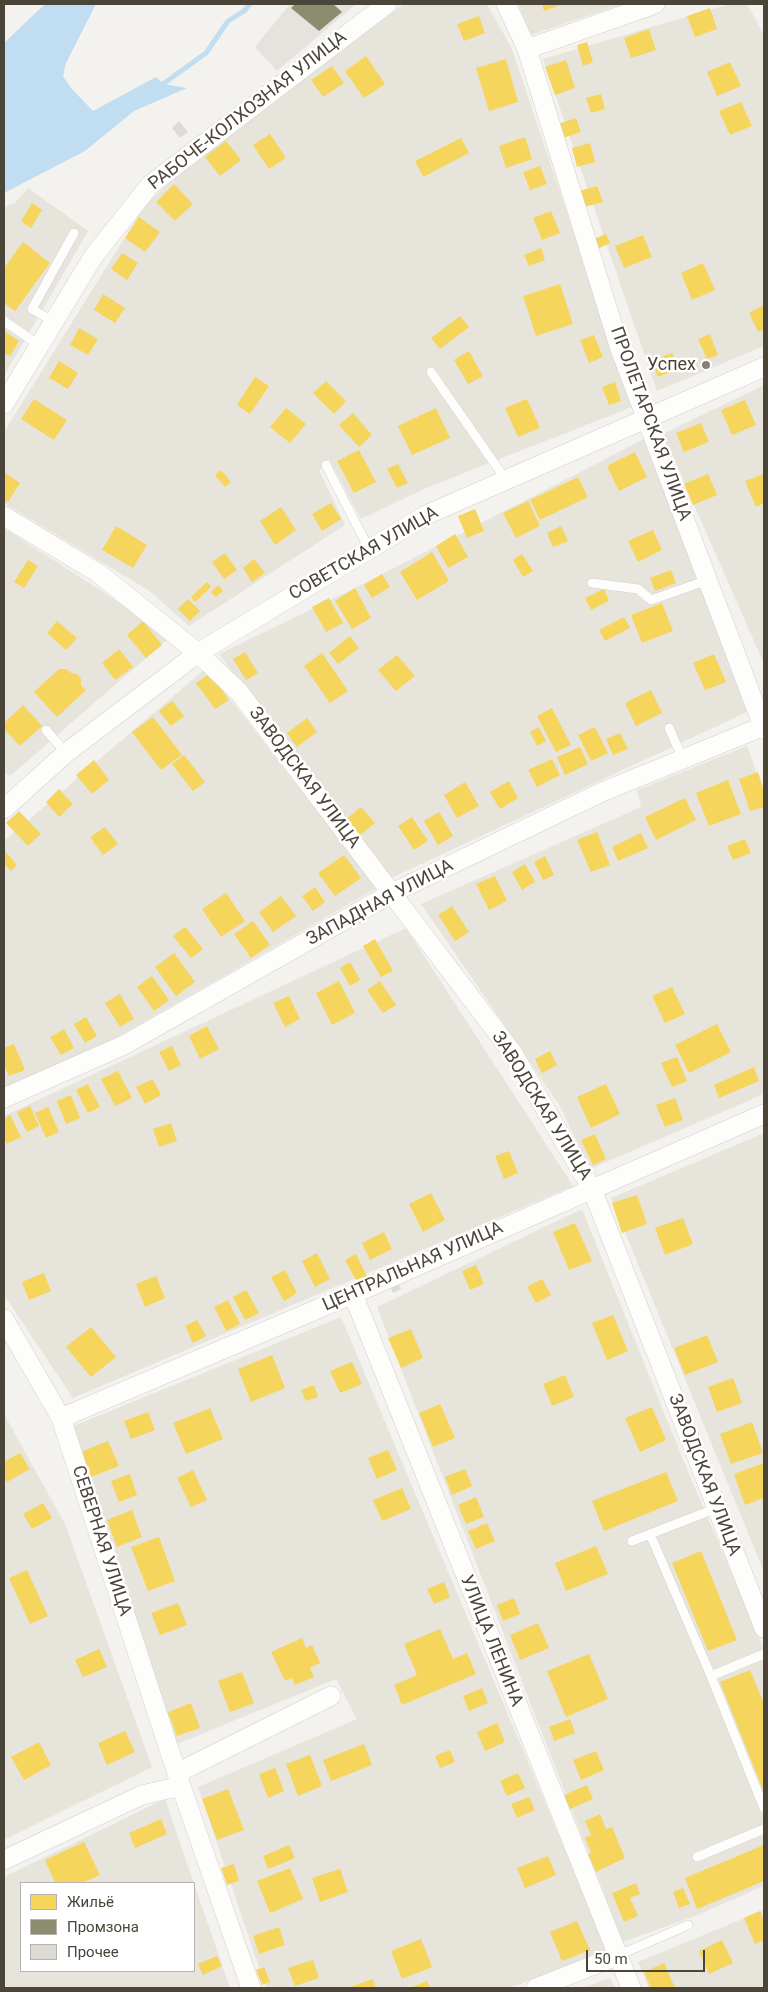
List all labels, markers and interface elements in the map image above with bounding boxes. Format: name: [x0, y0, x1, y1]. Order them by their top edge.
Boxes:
street label: РАБОЧЕ-КОЛХОЗНАЯ УЛИЦА: [145, 27, 351, 195]
street label: ПРОЛЕТАРСКАЯ УЛИЦА: [605, 324, 695, 524]
place label: Успех: [647, 354, 696, 376]
marker: Успех: [700, 359, 712, 371]
street label: СОВЕТСКАЯ УЛИЦА: [286, 502, 442, 606]
street label: ЗАВОДСКАЯ УЛИЦА: [244, 703, 364, 853]
street label: ЗАПАДНАЯ УЛИЦА: [303, 855, 457, 951]
street label: ЗАВОДСКАЯ УЛИЦА: [486, 1028, 596, 1184]
street label: ЦЕНТРАЛЬНАЯ УЛИЦА: [320, 1217, 506, 1317]
street label: ЗАВОДСКАЯ УЛИЦА: [663, 1391, 745, 1559]
street label: СЕВЕРНАЯ УЛИЦА: [66, 1463, 136, 1619]
street label: УЛИЦА ЛЕНИНА: [455, 1572, 527, 1710]
legend: [20, 1882, 195, 1972]
text: Жильё: [67, 1893, 114, 1911]
text: Промзона: [67, 1918, 139, 1936]
scale bar: [588, 1940, 707, 1972]
text: Прочее: [67, 1943, 119, 1961]
text: 50 m: [594, 1950, 628, 1968]

